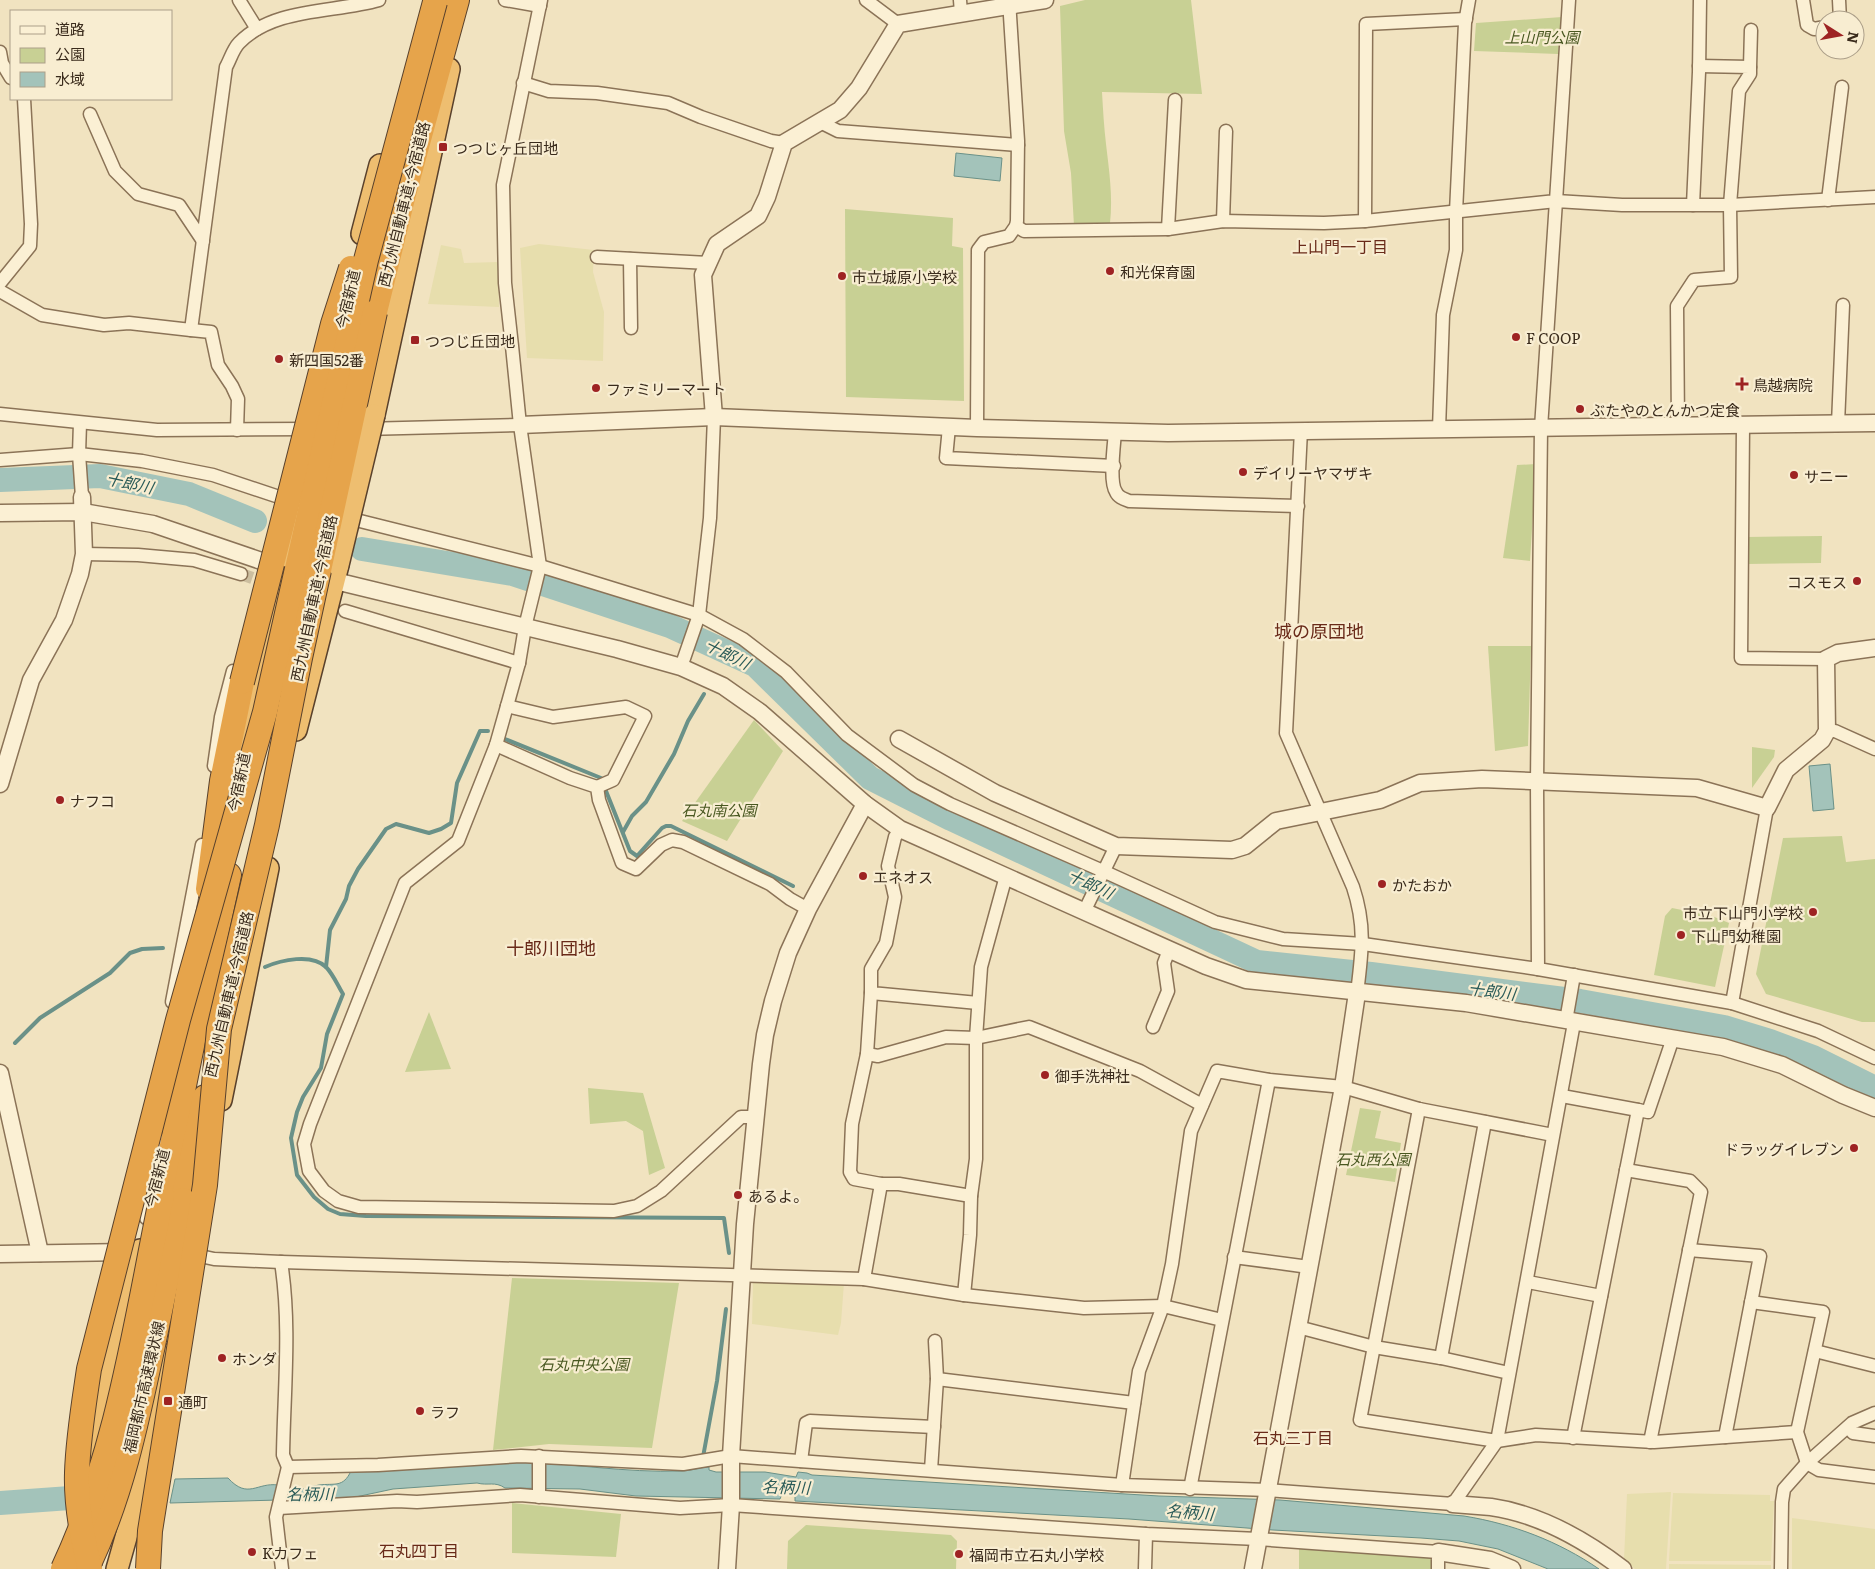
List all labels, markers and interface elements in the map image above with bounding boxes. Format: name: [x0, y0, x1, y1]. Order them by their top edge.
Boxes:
legend: [10, 10, 172, 100]
north arrow: [1815, 10, 1865, 60]
text: 道路: [55, 17, 85, 40]
park label: 上山門公園: [1504, 25, 1581, 48]
text: N: [1843, 30, 1865, 46]
text: 公園: [55, 42, 85, 65]
text: 水域: [55, 67, 85, 90]
street label: 西九州自動車道;今宿道路: [371, 119, 435, 289]
place label: つつじヶ丘団地: [453, 136, 558, 159]
marker: つつじヶ丘団地: [437, 141, 449, 153]
district label: 上山門一丁目: [1292, 234, 1388, 258]
place label: 和光保育園: [1120, 260, 1195, 283]
place label: 市立城原小学校: [852, 265, 957, 288]
marker: 和光保育園: [1104, 265, 1116, 277]
street label: 今宿新道: [329, 267, 365, 331]
marker: 市立城原小学校: [836, 270, 848, 282]
place label: F COOP: [1526, 326, 1580, 349]
place label: つつじ丘団地: [425, 329, 515, 352]
marker: F COOP: [1510, 331, 1522, 343]
marker: つつじ丘団地: [409, 334, 421, 346]
place label: 新四国52番: [289, 348, 364, 371]
marker: 新四国52番: [273, 353, 285, 365]
place label: 鳥越病院: [1753, 373, 1813, 396]
place label: ファミリーマート: [606, 377, 726, 400]
marker: 鳥越病院: [1735, 377, 1749, 391]
marker: ファミリーマート: [590, 382, 602, 394]
place label: ぶたやのとんかつ定食: [1590, 398, 1740, 421]
marker: ぶたやのとんかつ定食: [1574, 403, 1586, 415]
place label: デイリーヤマザキ: [1253, 461, 1373, 484]
place label: サニー: [1804, 464, 1849, 487]
water label: 十郎川: [104, 465, 158, 499]
marker: デイリーヤマザキ: [1237, 466, 1249, 478]
marker: サニー: [1788, 469, 1800, 481]
street label: 西九州自動車道;今宿道路: [284, 513, 342, 683]
place label: コスモス: [1787, 570, 1847, 593]
marker: コスモス: [1851, 575, 1863, 587]
district label: 城の原団地: [1274, 617, 1364, 644]
water label: 十郎川: [701, 632, 757, 675]
street label: 今宿新道: [221, 750, 255, 814]
place label: ナフコ: [70, 789, 115, 812]
marker: ナフコ: [54, 794, 66, 806]
park label: 石丸南公園: [681, 798, 758, 821]
water label: 十郎川: [1064, 862, 1120, 905]
place label: エネオス: [873, 865, 933, 888]
marker: エネオス: [857, 870, 869, 882]
place label: かたおか: [1392, 873, 1452, 896]
marker: かたおか: [1376, 878, 1388, 890]
place label: 市立下山門小学校: [1683, 901, 1803, 924]
marker: 市立下山門小学校: [1807, 906, 1819, 918]
street label: 西九州自動車道;今宿道路: [198, 909, 258, 1079]
place label: 下山門幼稚園: [1691, 924, 1781, 947]
marker: 下山門幼稚園: [1675, 929, 1687, 941]
district label: 十郎川団地: [506, 934, 596, 961]
water label: 十郎川: [1467, 975, 1519, 1005]
place label: 御手洗神社: [1055, 1064, 1130, 1087]
marker: 御手洗神社: [1039, 1069, 1051, 1081]
place label: ドラッグイレブン: [1724, 1137, 1844, 1160]
marker: ドラッグイレブン: [1848, 1142, 1860, 1154]
street label: 今宿新道: [138, 1146, 174, 1210]
park label: 石丸西公園: [1335, 1147, 1412, 1170]
place label: あるよ。: [748, 1184, 808, 1207]
marker: あるよ。: [732, 1189, 744, 1201]
street label: 福岡都市高速環状線: [117, 1319, 169, 1455]
place label: ホンダ: [232, 1347, 277, 1370]
marker: ホンダ: [216, 1352, 228, 1364]
park label: 石丸中央公園: [539, 1352, 631, 1375]
place label: 通町: [178, 1390, 208, 1413]
marker: 通町: [162, 1395, 174, 1407]
place label: ラフ: [430, 1400, 460, 1423]
marker: ラフ: [414, 1405, 426, 1417]
district label: 石丸三丁目: [1253, 1425, 1333, 1449]
water label: 名柄川: [762, 1473, 812, 1499]
water label: 名柄川: [286, 1481, 336, 1505]
water label: 名柄川: [1165, 1497, 1217, 1525]
district label: 石丸四丁目: [379, 1538, 459, 1562]
place label: Kカフェ: [262, 1541, 318, 1564]
place label: 福岡市立石丸小学校: [969, 1543, 1104, 1566]
marker: Kカフェ: [246, 1546, 258, 1558]
marker: 福岡市立石丸小学校: [953, 1548, 965, 1560]

